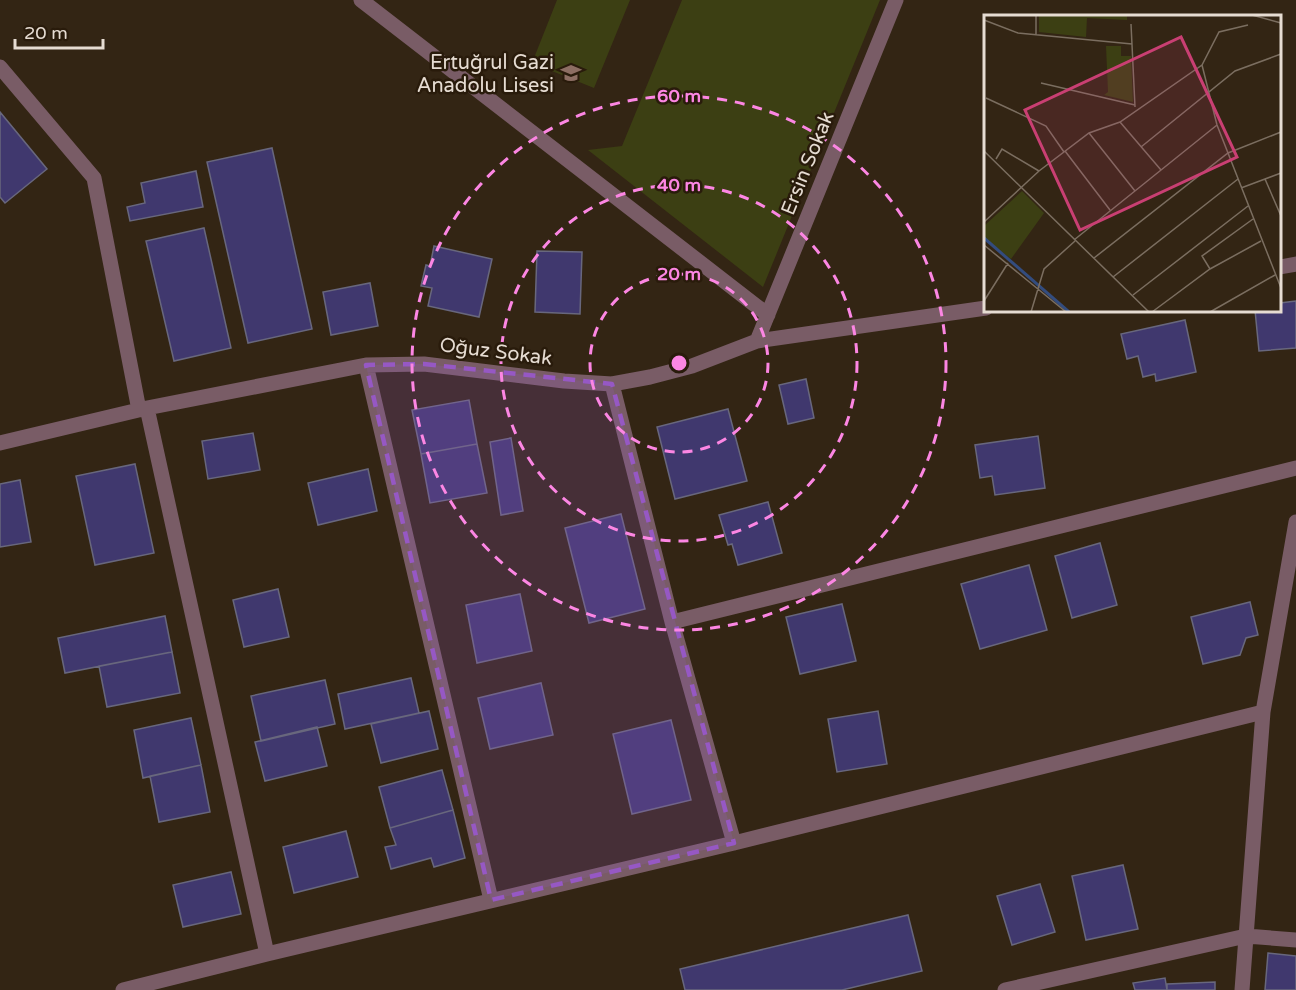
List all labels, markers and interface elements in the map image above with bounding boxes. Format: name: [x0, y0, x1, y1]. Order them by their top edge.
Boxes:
scale bar: [15, 12, 104, 50]
inset map: [984, 15, 1281, 312]
text: 20 m: [24, 22, 68, 44]
place label: Ertuğrul Gazi Anadolu Lisesi: [417, 51, 554, 98]
school or university icon: Ertuğrul Gazi Anadolu Lisesi: [559, 61, 583, 85]
text: 60 m: [657, 85, 701, 107]
street label: Ersin Sokak: [776, 108, 840, 219]
text: 40 m: [657, 174, 701, 196]
text: 20 m: [657, 263, 701, 285]
street label: Oğuz Sokak: [438, 333, 554, 371]
centre of rings: [669, 353, 689, 373]

